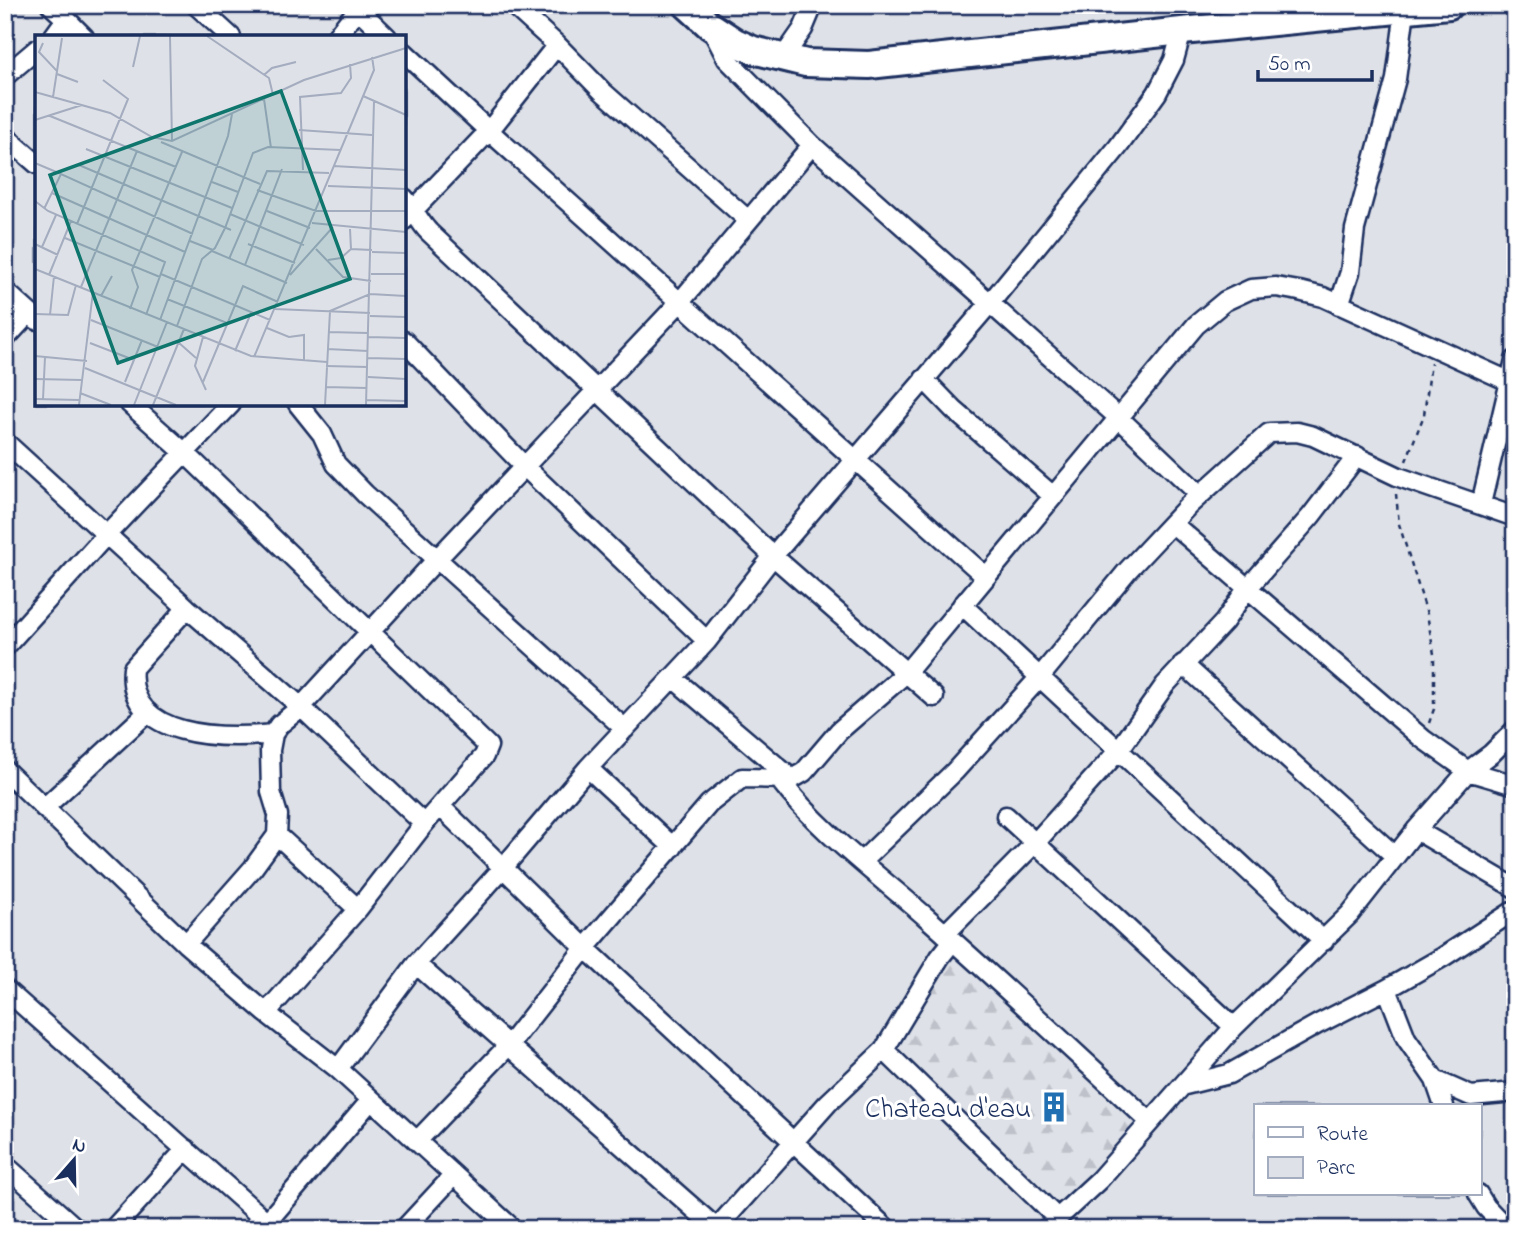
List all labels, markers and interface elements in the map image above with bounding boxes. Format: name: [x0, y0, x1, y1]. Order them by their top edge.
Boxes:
inset map: [35, 35, 406, 406]
scale bar: [1258, 38, 1371, 82]
text: 50 m: [1268, 50, 1311, 80]
place label: Chateau d'eau: [865, 1090, 1031, 1131]
building icon: Chateau d'eau: [1037, 1090, 1071, 1124]
legend: [1254, 1104, 1482, 1196]
text: Route: [1317, 1120, 1369, 1150]
north arrow: [38, 1126, 108, 1196]
text: N: [68, 1131, 90, 1161]
text: Parc: [1317, 1154, 1356, 1184]

